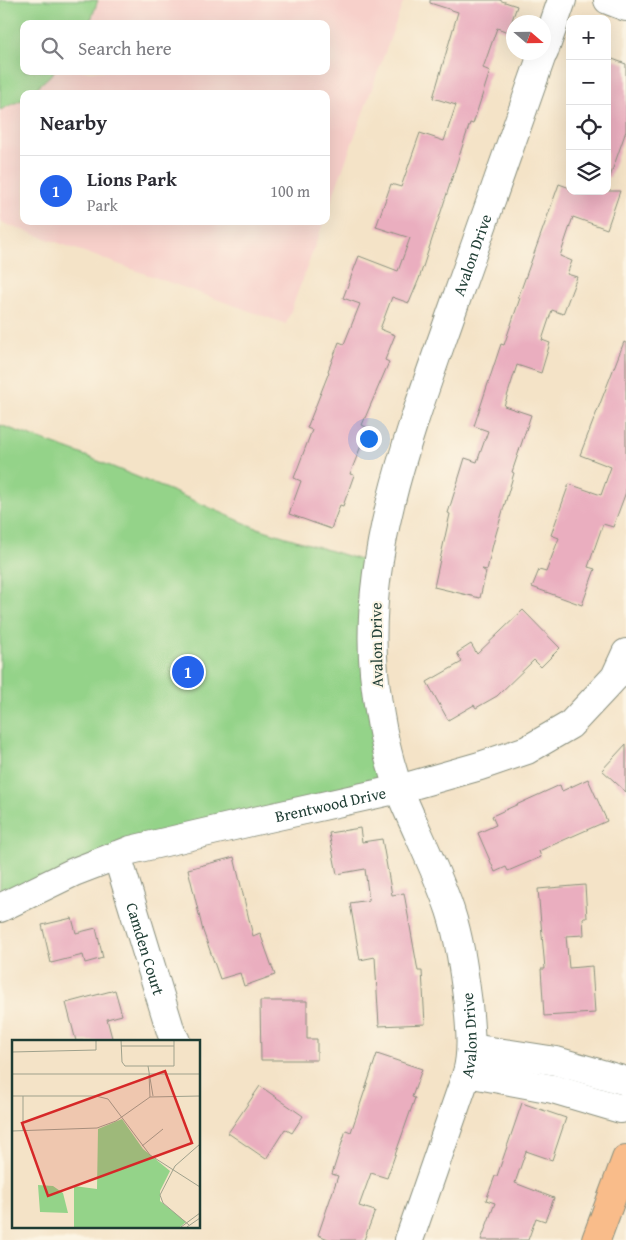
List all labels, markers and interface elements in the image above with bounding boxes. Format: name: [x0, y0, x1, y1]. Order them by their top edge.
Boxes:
north arrow: [506, 15, 551, 60]
map controls: [566, 15, 611, 195]
button: +: [566, 15, 611, 60]
search box: [20, 20, 330, 75]
icon: search: [38, 34, 66, 62]
text: Search here: [78, 34, 172, 62]
button: −: [566, 60, 611, 105]
button: locate: [566, 105, 611, 150]
text: Nearby: [40, 107, 107, 138]
button: layers: [566, 150, 611, 195]
text: Lions Park: [87, 165, 177, 193]
text: 1: [52, 179, 60, 203]
text: 100 m: [270, 179, 310, 203]
text: Park: [87, 193, 118, 217]
street label: Avalon Drive: [446, 211, 497, 299]
your location: [356, 426, 382, 452]
street label: Avalon Drive: [363, 602, 389, 688]
pin: 1: [172, 653, 204, 691]
street label: Brentwood Drive: [273, 780, 388, 828]
street label: Camden Court: [120, 899, 171, 998]
street label: Avalon Drive: [454, 991, 483, 1080]
inset map: [12, 1040, 200, 1228]

